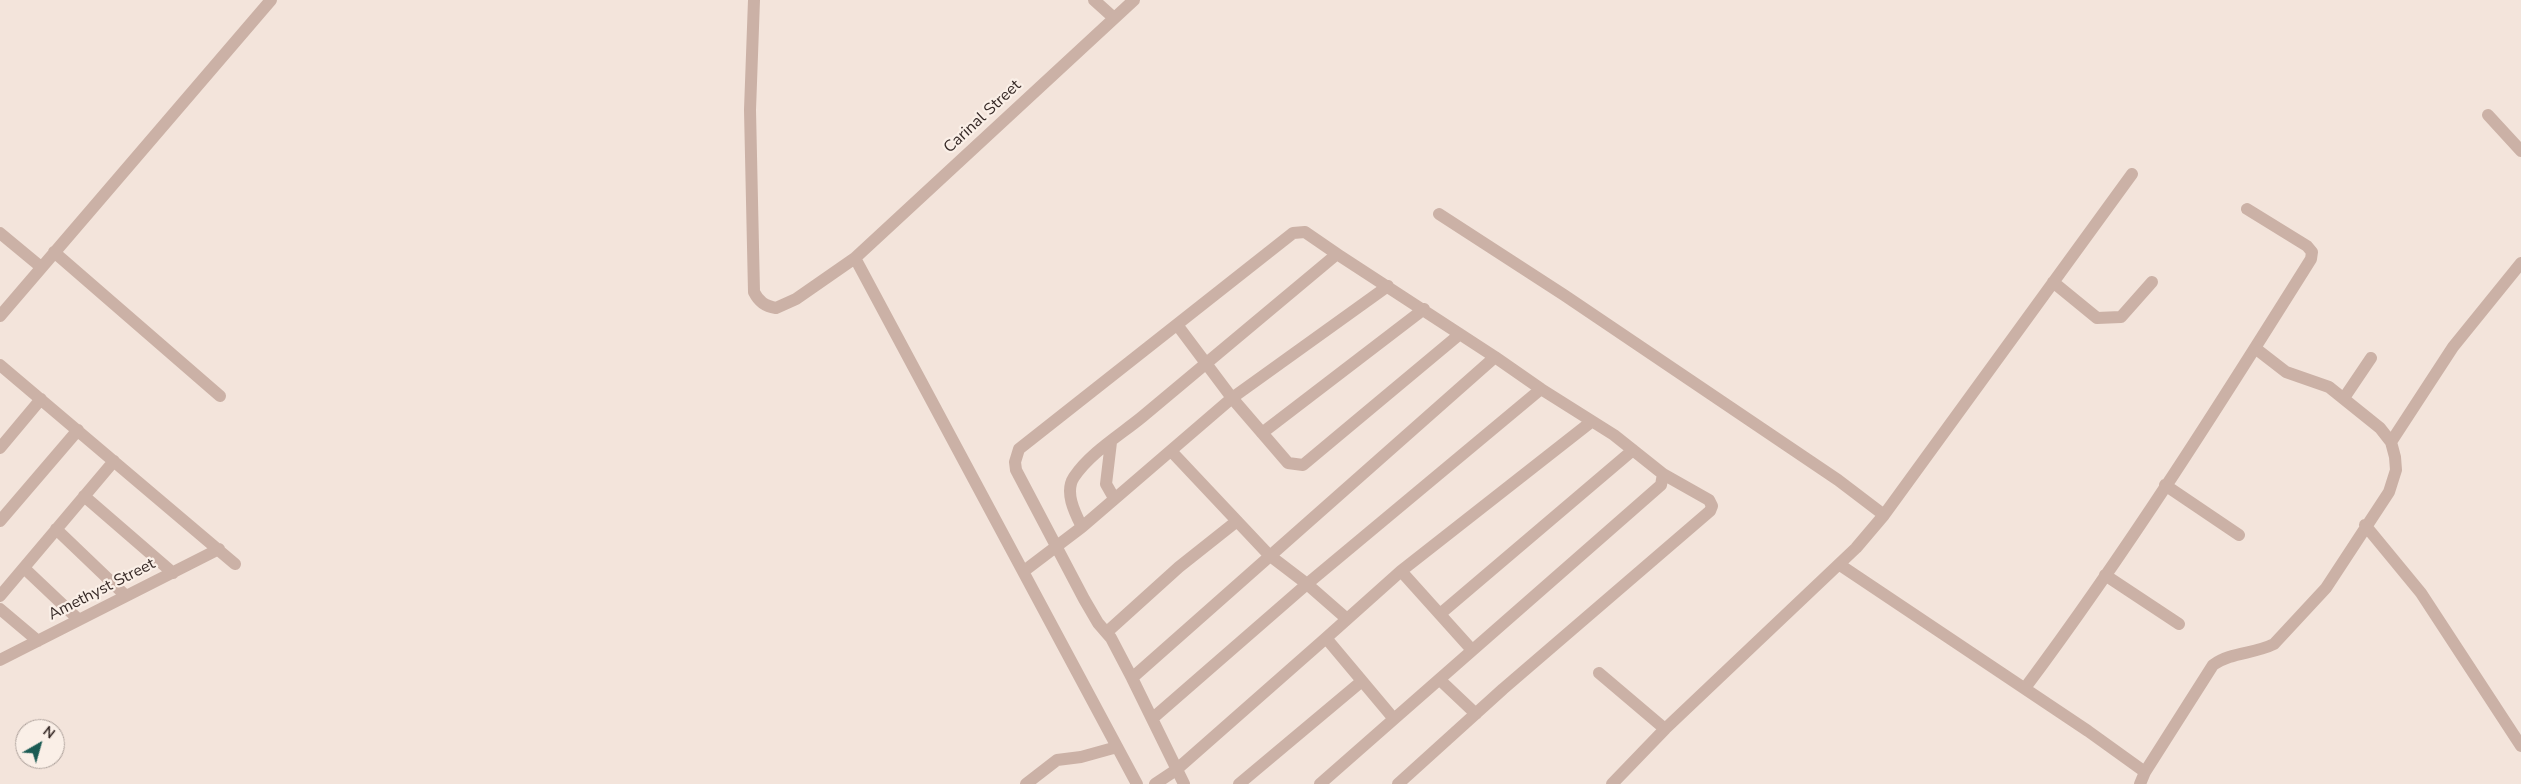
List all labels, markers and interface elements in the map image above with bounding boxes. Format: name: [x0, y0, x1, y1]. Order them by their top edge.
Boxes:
street label: Carinal Street: [940, 76, 1026, 158]
street label: Amethyst Street: [45, 555, 159, 625]
north arrow: [15, 719, 65, 769]
text: N: [39, 722, 59, 743]

